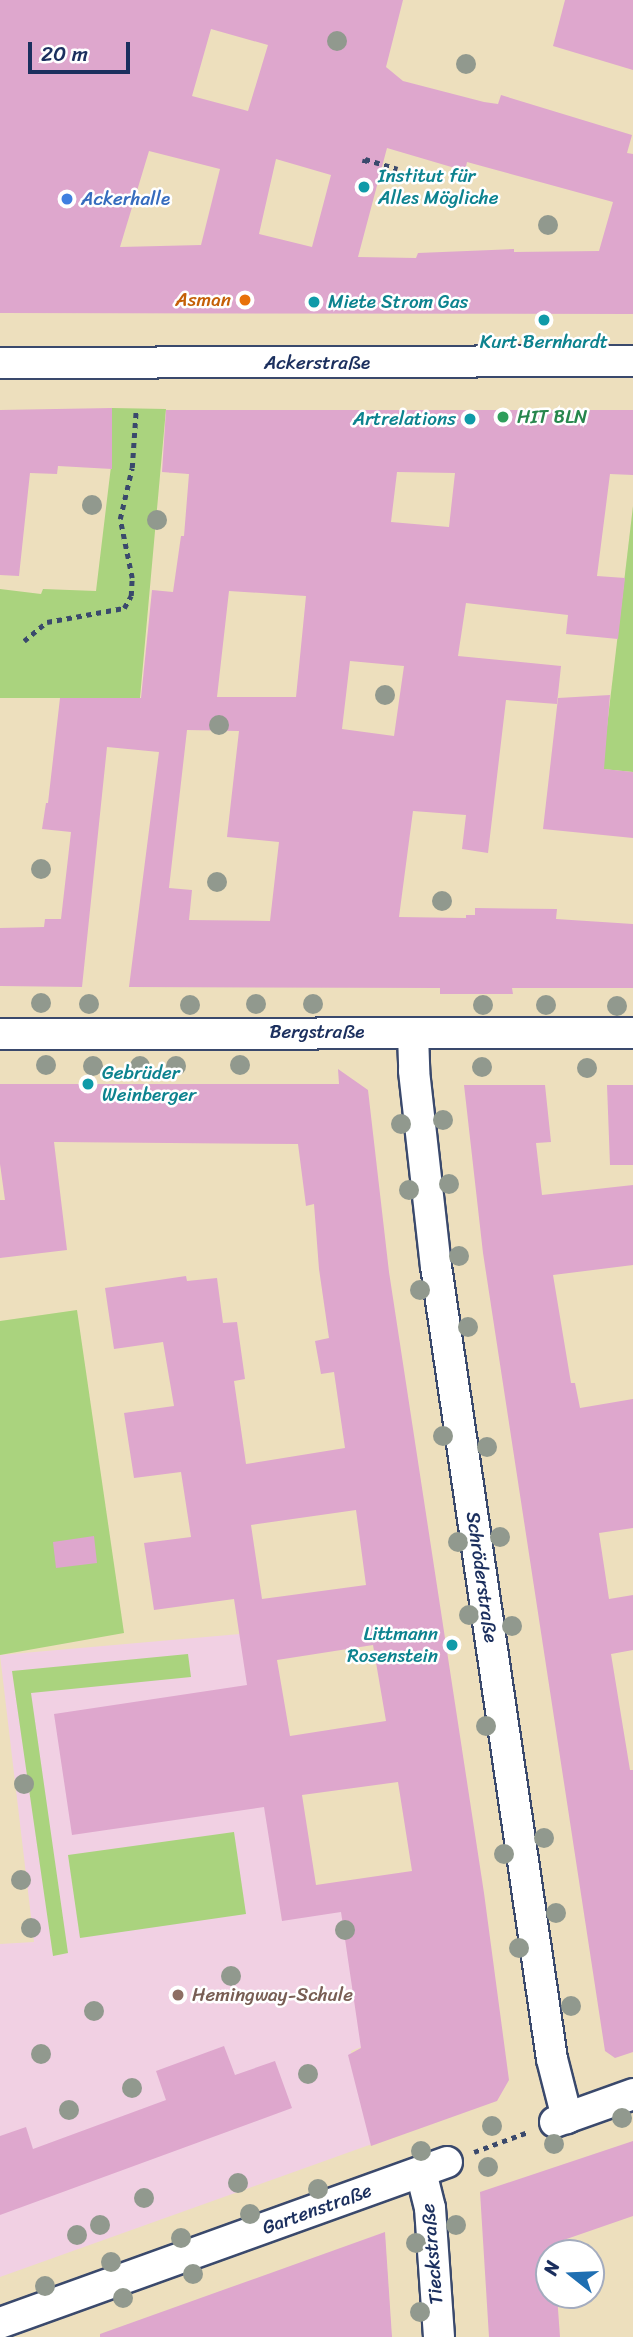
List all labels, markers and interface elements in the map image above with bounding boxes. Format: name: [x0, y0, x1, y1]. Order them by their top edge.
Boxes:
scale bar: [32, 28, 133, 72]
text: 20 m: [41, 35, 88, 73]
place label: Institut für Alles Mögliche: [378, 165, 498, 209]
marker: Institut für Alles Mögliche: [356, 179, 372, 195]
place label: Ackerhalle: [81, 188, 170, 210]
marker: Ackerhalle: [59, 191, 75, 207]
place label: Asman: [175, 289, 231, 311]
place label: Miete Strom Gas: [328, 291, 468, 313]
marker: Asman: [237, 292, 253, 308]
marker: Miete Strom Gas: [306, 294, 322, 310]
marker: Kurt Bernhardt: [536, 312, 552, 328]
place label: Kurt Bernhardt: [480, 331, 608, 353]
street label: Ackerstraße: [264, 352, 370, 374]
place label: HIT BLN: [517, 406, 587, 428]
place label: Artrelations: [353, 408, 456, 430]
marker: HIT BLN: [495, 409, 511, 425]
marker: Artrelations: [462, 411, 478, 427]
street label: Bergstraße: [270, 1021, 364, 1043]
place label: Gebrüder Weinberger: [102, 1062, 196, 1106]
marker: Gebrüder Weinberger: [80, 1076, 96, 1092]
street label: Schröderstraße: [462, 1510, 502, 1644]
place label: Littmann Rosenstein: [347, 1623, 438, 1667]
marker: Littmann Rosenstein: [444, 1637, 460, 1653]
place label: Hemingway-Schule: [192, 1984, 353, 2006]
marker: Hemingway-Schule: [170, 1987, 186, 2003]
street label: Gartenstraße: [259, 2179, 375, 2239]
street label: Tieckstraße: [416, 2202, 448, 2306]
north arrow: [535, 2239, 605, 2309]
text: N: [534, 2257, 569, 2279]

